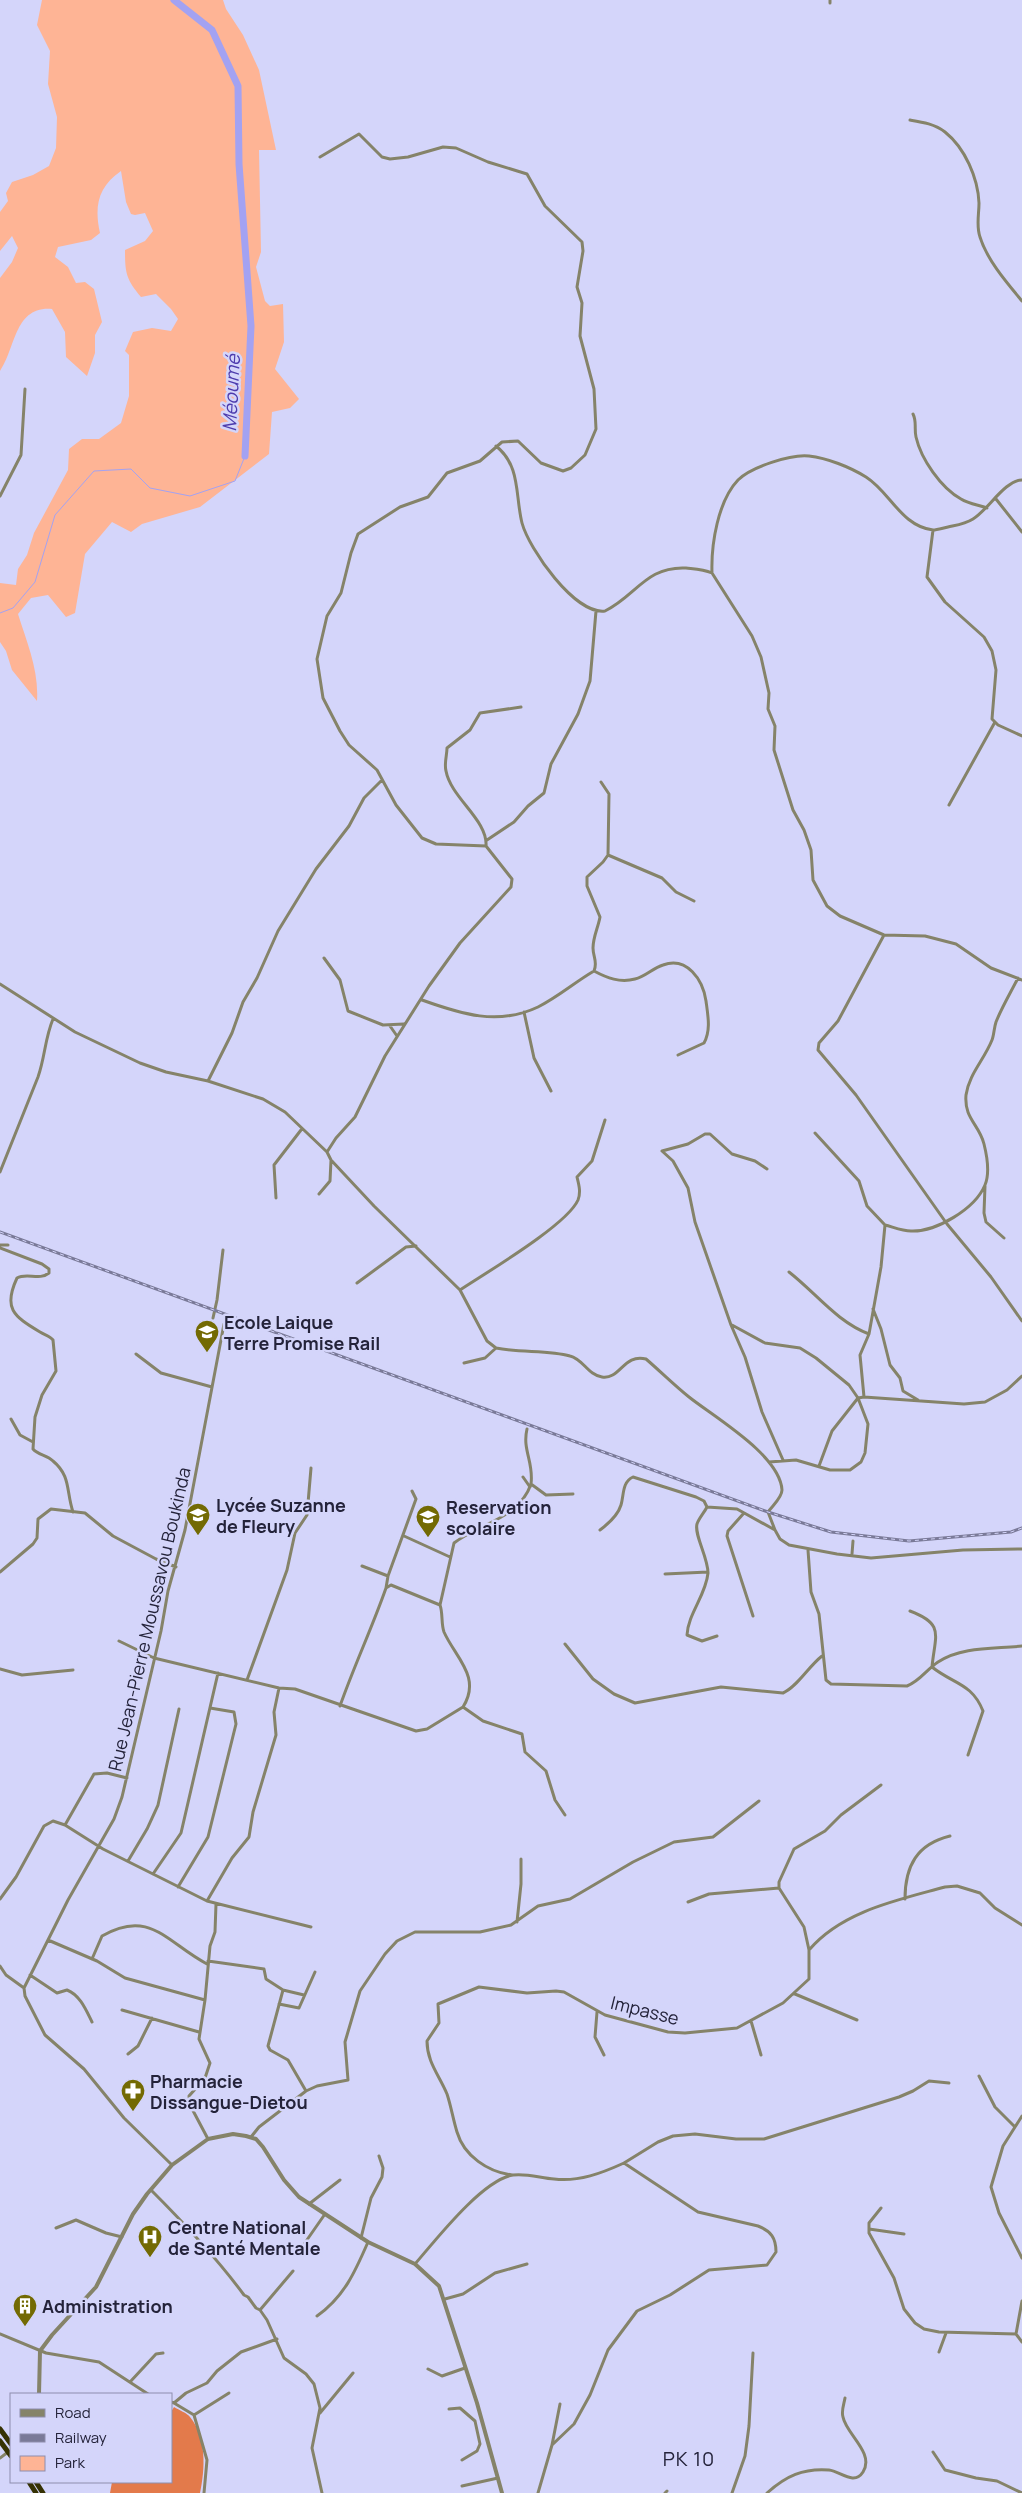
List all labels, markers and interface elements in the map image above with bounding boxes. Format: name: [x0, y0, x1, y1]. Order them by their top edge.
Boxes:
water label: Méoumé: [216, 352, 246, 432]
place label: Ecole Laique Terre Promise Rail: [224, 1310, 380, 1355]
school or university icon: Ecole Laique Terre Promise Rail: [194, 1319, 220, 1353]
street label: Rue Jean-Pierre Moussavou Boukinda: [102, 1465, 196, 1773]
place label: Lycée Suzanne de Fleury: [216, 1493, 346, 1538]
place label: Reservation scolaire: [446, 1495, 552, 1540]
school or university icon: Lycée Suzanne de Fleury: [185, 1502, 211, 1536]
school or university icon: Reservation scolaire: [415, 1504, 441, 1538]
street label: Impasse: [608, 1990, 682, 2030]
place label: Pharmacie Dissangue-Dietou: [150, 2069, 308, 2114]
pharmacy icon: Pharmacie Dissangue-Dietou: [120, 2078, 146, 2112]
place label: Centre National de Santé Mentale: [168, 2215, 321, 2260]
hospital icon: Centre National de Santé Mentale: [137, 2224, 163, 2258]
building icon: Administration: [12, 2293, 38, 2327]
place label: Administration: [42, 2294, 173, 2318]
legend: [10, 2393, 172, 2483]
text: Road: [55, 2402, 91, 2423]
text: Railway: [55, 2427, 107, 2448]
district label: PK 10: [663, 2445, 715, 2472]
text: Park: [55, 2452, 85, 2473]

